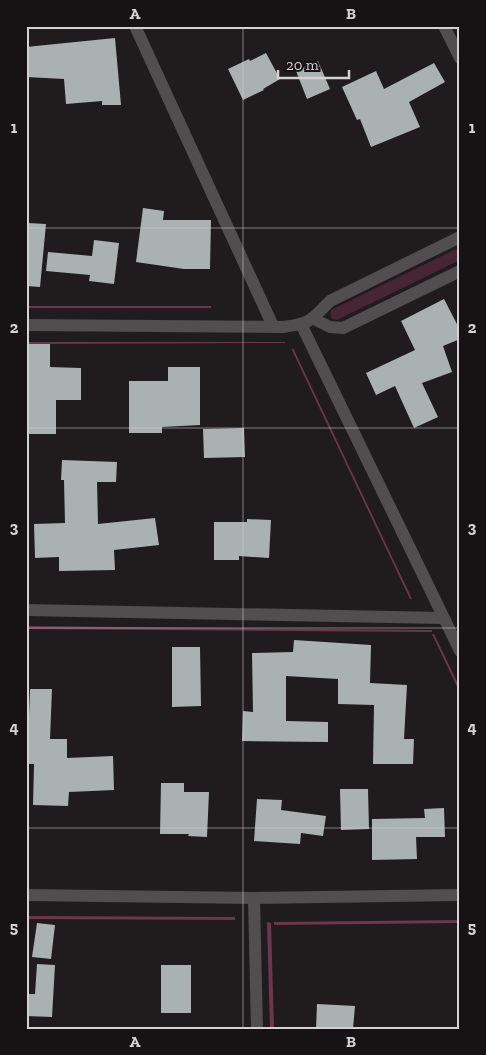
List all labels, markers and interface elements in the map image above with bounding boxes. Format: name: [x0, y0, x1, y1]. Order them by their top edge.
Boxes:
text: A: [130, 4, 141, 23]
text: B: [346, 4, 356, 23]
scale bar: [278, 48, 350, 80]
text: 20 m: [286, 56, 319, 74]
text: 1: [11, 118, 18, 137]
text: 1: [469, 118, 476, 137]
text: 2: [10, 318, 19, 337]
text: 2: [468, 318, 477, 337]
text: 3: [10, 518, 19, 537]
text: 3: [468, 518, 477, 537]
text: 4: [9, 718, 19, 737]
text: 4: [467, 718, 477, 737]
text: 5: [10, 918, 18, 937]
text: 5: [468, 918, 476, 937]
text: A: [130, 1032, 141, 1051]
text: B: [346, 1032, 356, 1051]

